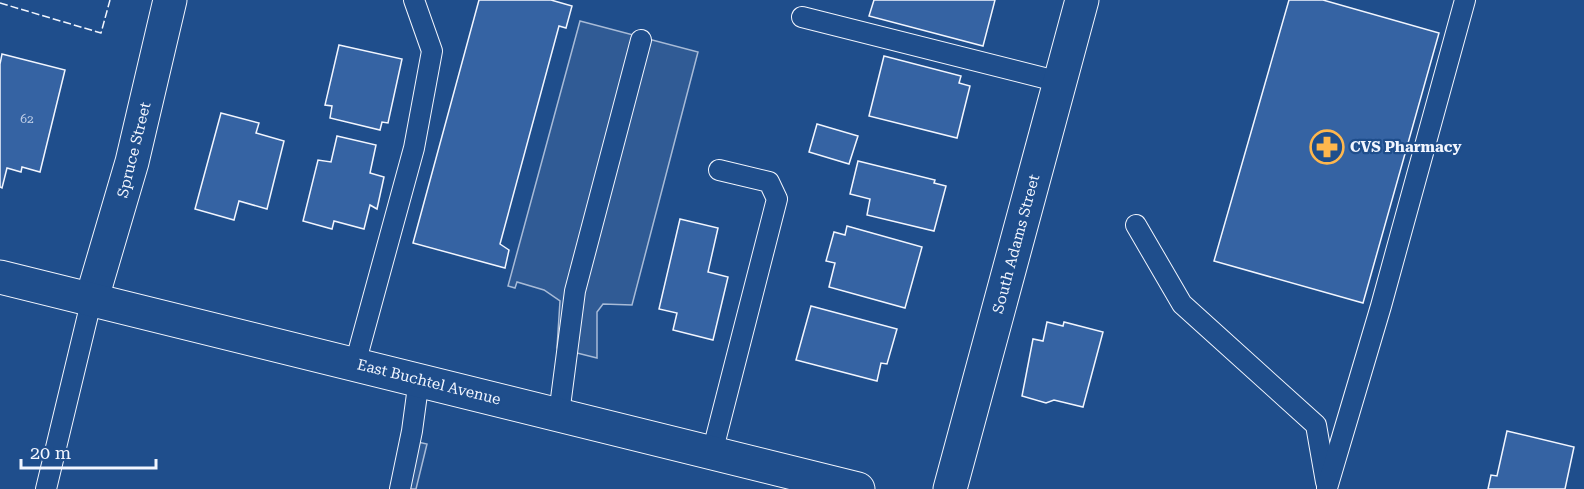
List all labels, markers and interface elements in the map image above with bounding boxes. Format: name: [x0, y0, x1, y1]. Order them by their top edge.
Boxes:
street label: Spruce Street: [113, 100, 155, 200]
house number: 62: [20, 112, 34, 126]
pharmacy icon: CVS Pharmacy: [1309, 129, 1345, 165]
place label: CVS Pharmacy: [1350, 138, 1462, 156]
street label: South Adams Street: [989, 172, 1043, 315]
street label: East Buchtel Avenue: [355, 355, 503, 409]
scale bar: [21, 432, 156, 470]
text: 20 m: [30, 442, 71, 463]

